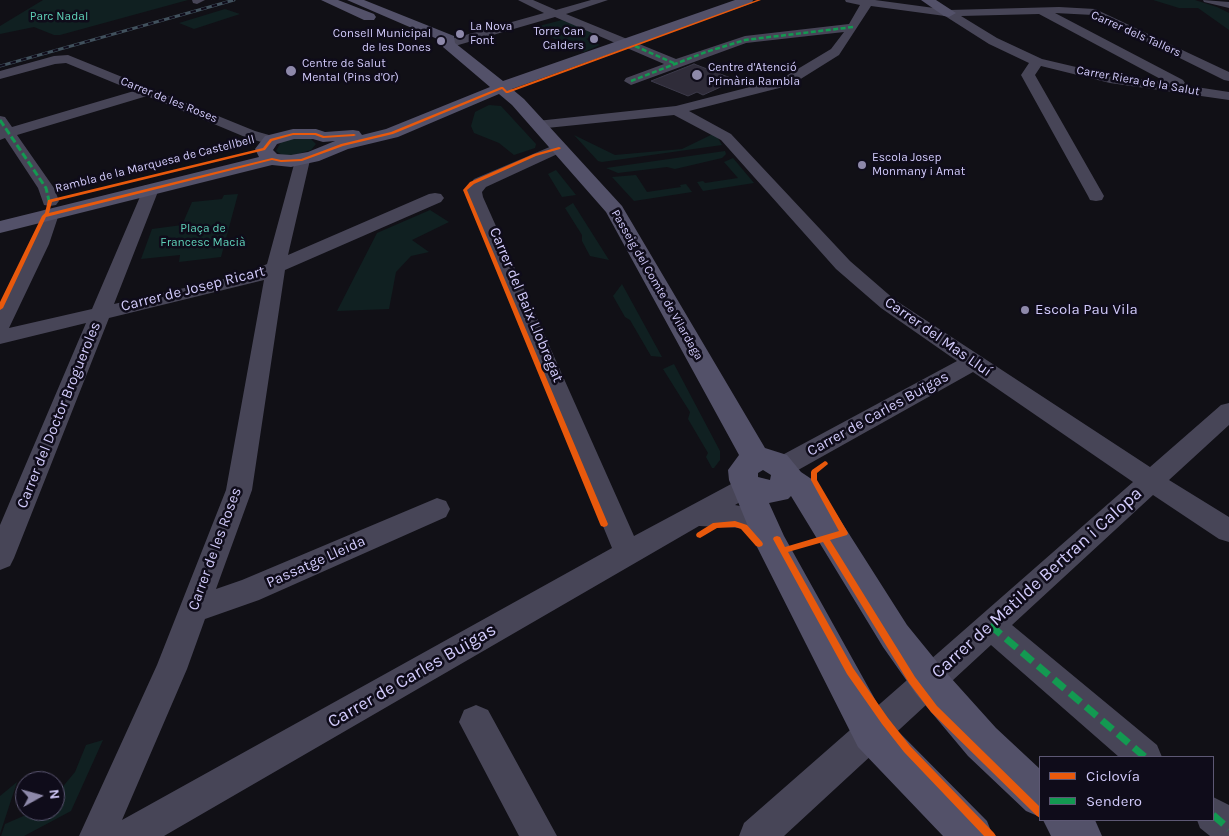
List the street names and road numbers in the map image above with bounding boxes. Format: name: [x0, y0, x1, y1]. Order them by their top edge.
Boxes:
street label: Carrer dels Tallers: [1089, 8, 1183, 60]
street label: Carrer Riera de la Salut: [1075, 63, 1201, 99]
street label: Carrer de les Roses: [118, 74, 220, 126]
street label: Rambla de la Marquesa de Castellbell: [54, 132, 256, 196]
street label: Passeig del Comte de Vilardaga: [608, 207, 706, 363]
street label: Carrer del Baix Llobregat: [485, 225, 567, 385]
street label: Carrer de Josep Ricart: [119, 262, 267, 316]
street label: Carrer del Mas Lluí: [881, 293, 995, 381]
street label: Carrer del Doctor Brogueroles: [13, 319, 105, 511]
street label: Carrer de Carles Buïgas: [804, 368, 952, 460]
street label: Carrer de Matilde Bertran i Calopa: [927, 483, 1147, 683]
street label: Carrer de les Roses: [184, 485, 246, 613]
street label: Passatge Lleida: [264, 532, 368, 592]
street label: Carrer de Carles Buïgas: [324, 619, 500, 733]

